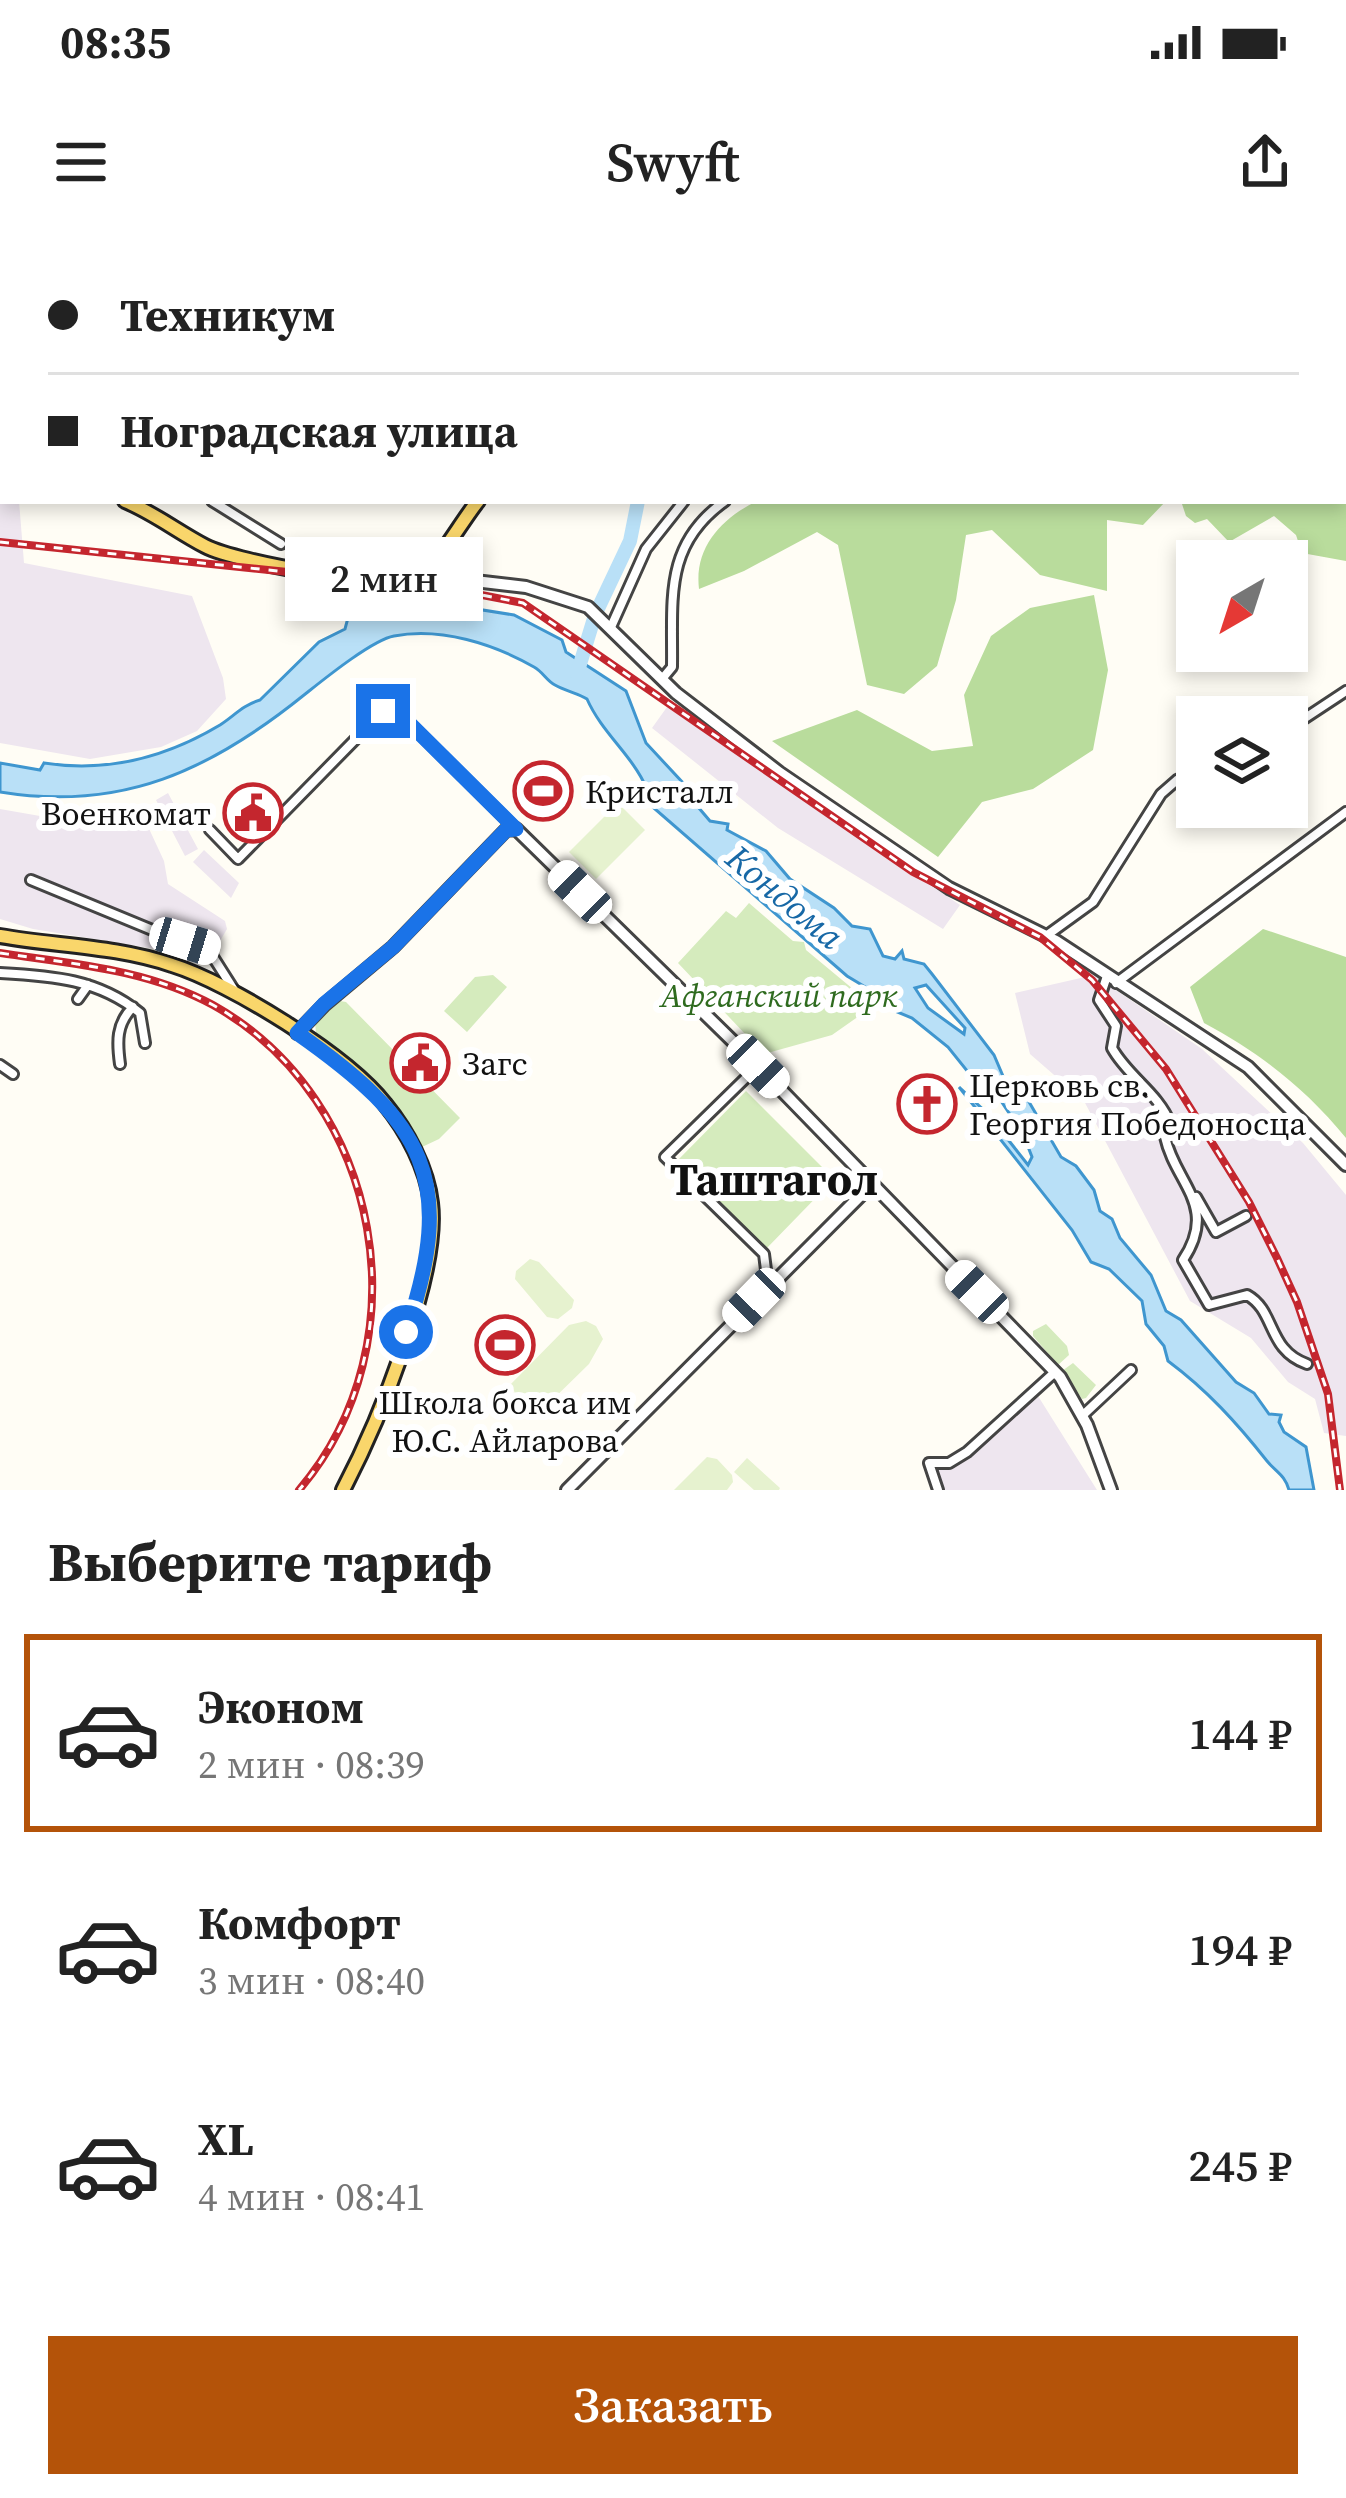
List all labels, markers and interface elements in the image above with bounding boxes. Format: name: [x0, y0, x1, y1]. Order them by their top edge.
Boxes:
text: 08:35: [60, 11, 171, 73]
text: Swyft: [606, 125, 740, 199]
icon: menu: [48, 129, 114, 195]
icon: share: [1232, 129, 1298, 195]
text: Техникум: [120, 284, 335, 346]
text: Ноградская улица: [120, 400, 518, 462]
callout: 2 мин: [284, 537, 482, 621]
north arrow: [1176, 540, 1308, 672]
map controls: [1176, 540, 1308, 828]
text: 2 мин: [330, 552, 438, 605]
route end: [356, 684, 410, 738]
button: layers: [1176, 696, 1308, 828]
sports icon: Кристалл: [512, 760, 574, 822]
place label: Кристалл: [585, 769, 734, 814]
public building icon: Военкомат: [222, 782, 284, 844]
place label: Военкомат: [41, 791, 211, 836]
water label: Кондома: [715, 833, 854, 961]
car: [542, 854, 618, 930]
car: [145, 913, 225, 969]
park label: Афганский парк: [659, 973, 898, 1018]
car: [720, 1028, 796, 1104]
public building icon: Загс: [389, 1032, 451, 1094]
place label: Загс: [462, 1041, 528, 1086]
place label: Церковь св. Георгия Победоносца: [969, 1063, 1307, 1146]
church icon: Церковь св. Георгия Победоносца: [896, 1073, 958, 1135]
district label: Таштагол: [670, 1148, 878, 1210]
car: [939, 1254, 1015, 1330]
car: [716, 1262, 792, 1338]
route start: [379, 1305, 433, 1359]
sports icon: Школа бокса им Ю.С. Айларова: [474, 1314, 536, 1376]
place label: Школа бокса им Ю.С. Айларова: [379, 1380, 631, 1463]
text: Выберите тариф: [48, 1525, 492, 1599]
text: Эконом: [198, 1676, 364, 1738]
icon: car: [54, 1679, 162, 1787]
text: 144 ₽: [1188, 1702, 1292, 1764]
text: 2 мин · 08:39: [198, 1738, 425, 1791]
text: Комфорт: [198, 1892, 401, 1954]
icon: car: [54, 1895, 162, 2003]
text: 194 ₽: [1188, 1918, 1292, 1980]
text: 3 мин · 08:40: [198, 1954, 425, 2007]
text: XL: [198, 2108, 254, 2170]
icon: car: [54, 2111, 162, 2219]
text: 245 ₽: [1188, 2134, 1292, 2196]
text: 4 мин · 08:41: [198, 2170, 425, 2223]
button: Заказать: [48, 2336, 1298, 2474]

